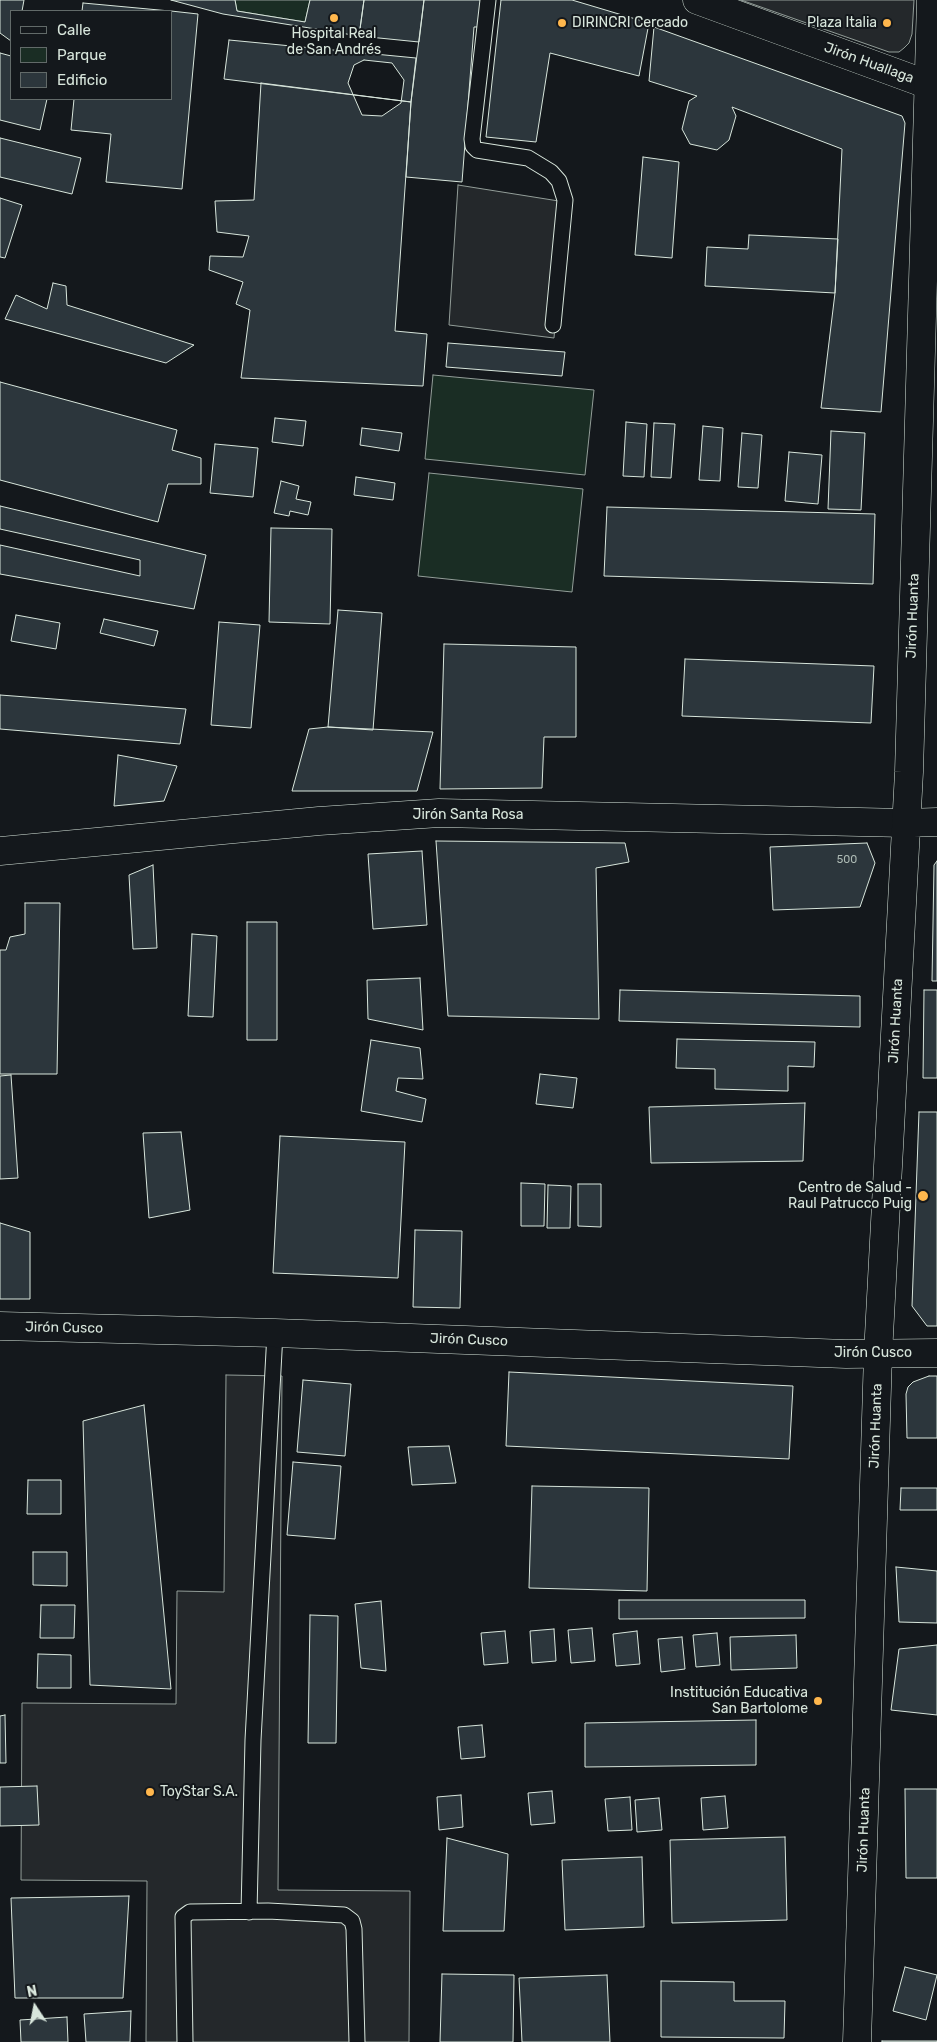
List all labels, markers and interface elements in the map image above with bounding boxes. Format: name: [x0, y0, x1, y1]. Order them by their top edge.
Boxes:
legend: [10, 10, 172, 100]
marker: Hospital Real de San Andrés: [328, 12, 340, 24]
place label: DIRINCRI Cercado: [572, 15, 688, 31]
place label: Plaza Italia: [807, 15, 877, 31]
marker: DIRINCRI Cercado: [556, 17, 568, 29]
marker: Plaza Italia: [881, 17, 893, 29]
text: Calle: [57, 21, 91, 39]
place label: Hospital Real de San Andrés: [287, 26, 381, 58]
street label: Jirón Huallaga: [822, 39, 916, 87]
text: Parque: [57, 46, 107, 64]
text: Edificio: [57, 71, 107, 89]
street label: Jirón Huanta: [903, 573, 923, 659]
street label: Jirón Santa Rosa: [413, 807, 523, 823]
house number: 500: [837, 853, 857, 867]
street label: Jirón Huanta: [885, 978, 907, 1064]
place label: Centro de Salud - Raul Patrucco Puig: [788, 1180, 912, 1212]
marker: Centro de Salud - Raul Patrucco Puig: [916, 1189, 930, 1203]
street label: Jirón Cusco: [25, 1319, 103, 1337]
street label: Jirón Cusco: [430, 1330, 508, 1350]
street label: Jirón Cusco: [834, 1345, 912, 1361]
street label: Jirón Huanta: [866, 1383, 886, 1469]
place label: Institución Educativa San Bartolome: [670, 1685, 808, 1718]
marker: Institución Educativa San Bartolome: [812, 1695, 824, 1707]
place label: ToyStar S.A.: [160, 1784, 238, 1800]
marker: ToyStar S.A.: [144, 1786, 156, 1798]
street label: Jirón Huanta: [854, 1787, 874, 1873]
north arrow: [10, 1982, 60, 2032]
text: N: [25, 1982, 39, 2001]

